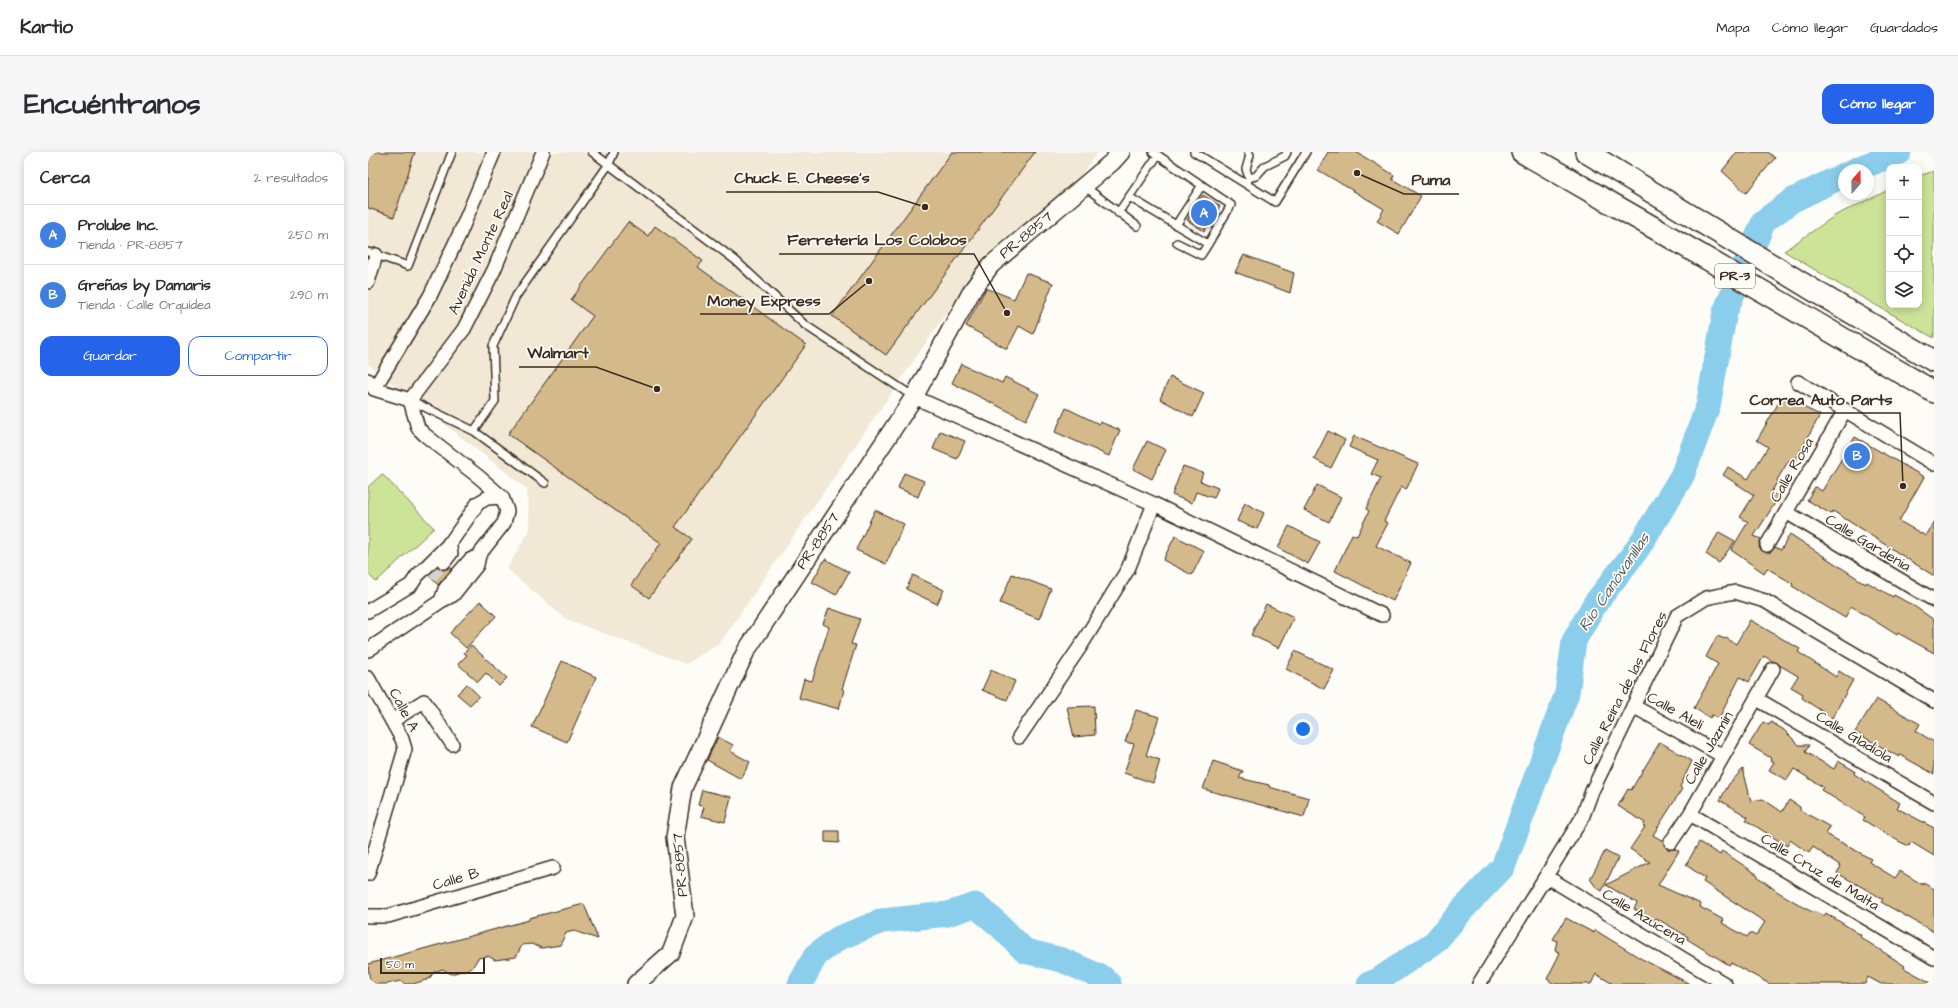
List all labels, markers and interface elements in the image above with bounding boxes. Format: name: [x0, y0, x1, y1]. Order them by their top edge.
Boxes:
text: Kartio: [20, 14, 73, 41]
text: Mapa: [1716, 18, 1750, 38]
text: Cómo llegar: [1772, 18, 1848, 38]
text: Guardados: [1870, 18, 1938, 38]
button: Cómo llegar: [1822, 84, 1934, 124]
text: Encuéntranos: [24, 85, 200, 124]
callout: Chuck E. Cheese's: [726, 164, 878, 192]
north arrow: [1838, 164, 1874, 200]
map controls: [1886, 164, 1922, 308]
button: +: [1886, 164, 1922, 200]
text: Cerca: [40, 166, 90, 190]
callout: Puma: [1404, 166, 1459, 194]
text: Chuck E. Cheese's: [734, 167, 870, 189]
text: 2 resultados: [254, 169, 328, 187]
text: Puma: [1412, 169, 1451, 191]
street label: Avenida Monte Real: [443, 188, 519, 318]
pin: A: [1191, 198, 1217, 228]
button: −: [1886, 200, 1922, 236]
street label: PR-8857: [995, 206, 1057, 264]
text: Prolube Inc.: [78, 215, 158, 236]
text: A: [49, 226, 57, 244]
text: 250 m: [288, 226, 328, 244]
callout: Ferretería Los Colobos: [779, 226, 974, 254]
text: Ferretería Los Colobos: [787, 229, 967, 251]
text: Tienda · PR-8857: [78, 236, 183, 254]
button: locate: [1886, 236, 1922, 272]
road number: PR-3: [1715, 264, 1755, 288]
button: layers: [1886, 272, 1922, 308]
text: Greñas by Damaris: [78, 275, 211, 296]
text: B: [48, 286, 58, 304]
text: 290 m: [290, 286, 328, 304]
callout: Money Express: [700, 286, 829, 314]
text: Money Express: [707, 290, 821, 313]
text: Tienda · Calle Orquídea: [78, 296, 211, 314]
button: Guardar: [40, 336, 180, 376]
button: Compartir: [188, 336, 328, 376]
callout: Walmart: [519, 339, 596, 367]
text: Walmart: [526, 342, 589, 364]
callout: Correa Auto Parts: [1741, 385, 1900, 413]
text: Correa Auto Parts: [1749, 389, 1893, 411]
street label: Calle Rosa: [1765, 434, 1819, 506]
pin: B: [1844, 441, 1870, 471]
street label: PR-8857: [791, 509, 845, 573]
street label: Calle Gardenia: [1821, 509, 1915, 577]
water label: Río Canóvanillas: [1573, 528, 1655, 635]
street label: Calle Reina de las Flores: [1577, 607, 1673, 768]
street label: Calle A: [384, 684, 424, 736]
street label: Calle Alelí: [1643, 687, 1708, 736]
street label: Calle Gladiola: [1812, 706, 1897, 768]
street label: Calle Jazmín: [1680, 707, 1739, 789]
your location: [1293, 719, 1313, 739]
street label: Calle Cruz de Malta: [1757, 828, 1884, 916]
street label: PR-8857: [667, 832, 693, 898]
street label: Calle B: [430, 862, 482, 896]
street label: Calle Azucena: [1598, 884, 1690, 951]
scale bar: [380, 956, 485, 975]
text: 50 m: [386, 957, 414, 972]

